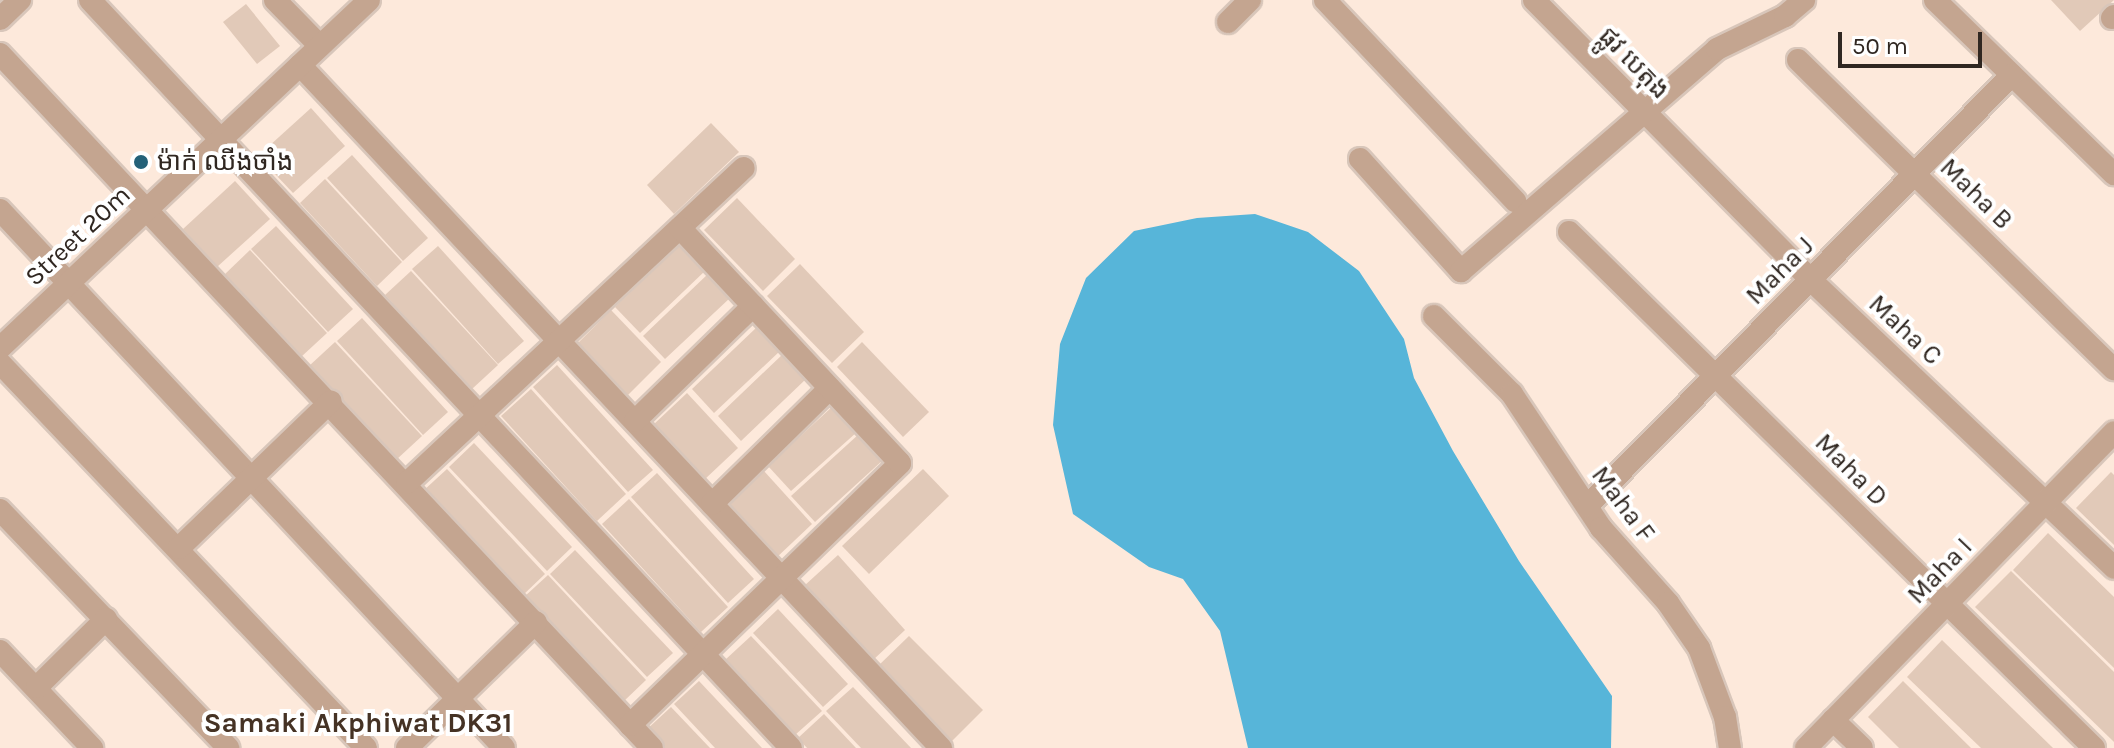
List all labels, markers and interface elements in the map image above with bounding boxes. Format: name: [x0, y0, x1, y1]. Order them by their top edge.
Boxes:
scale bar: [1842, 16, 1986, 66]
street label: ផ្លូវ បេតុង: [1592, 20, 1676, 106]
text: 50 m: [1852, 32, 1908, 60]
place label: ម៉ាក់ ឈីងចាំង: [157, 146, 293, 178]
street label: Maha B: [1933, 152, 2019, 236]
marker: ម៉ាក់ ឈីងចាំង: [132, 153, 150, 171]
street label: Street 20m: [19, 179, 137, 293]
street label: Maha J: [1740, 231, 1820, 311]
street label: Maha C: [1862, 288, 1948, 372]
street label: Maha D: [1808, 427, 1894, 513]
street label: Maha F: [1585, 460, 1661, 548]
street label: Maha I: [1901, 531, 1979, 611]
district label: Samaki Akphiwat DK31: [204, 706, 512, 740]

